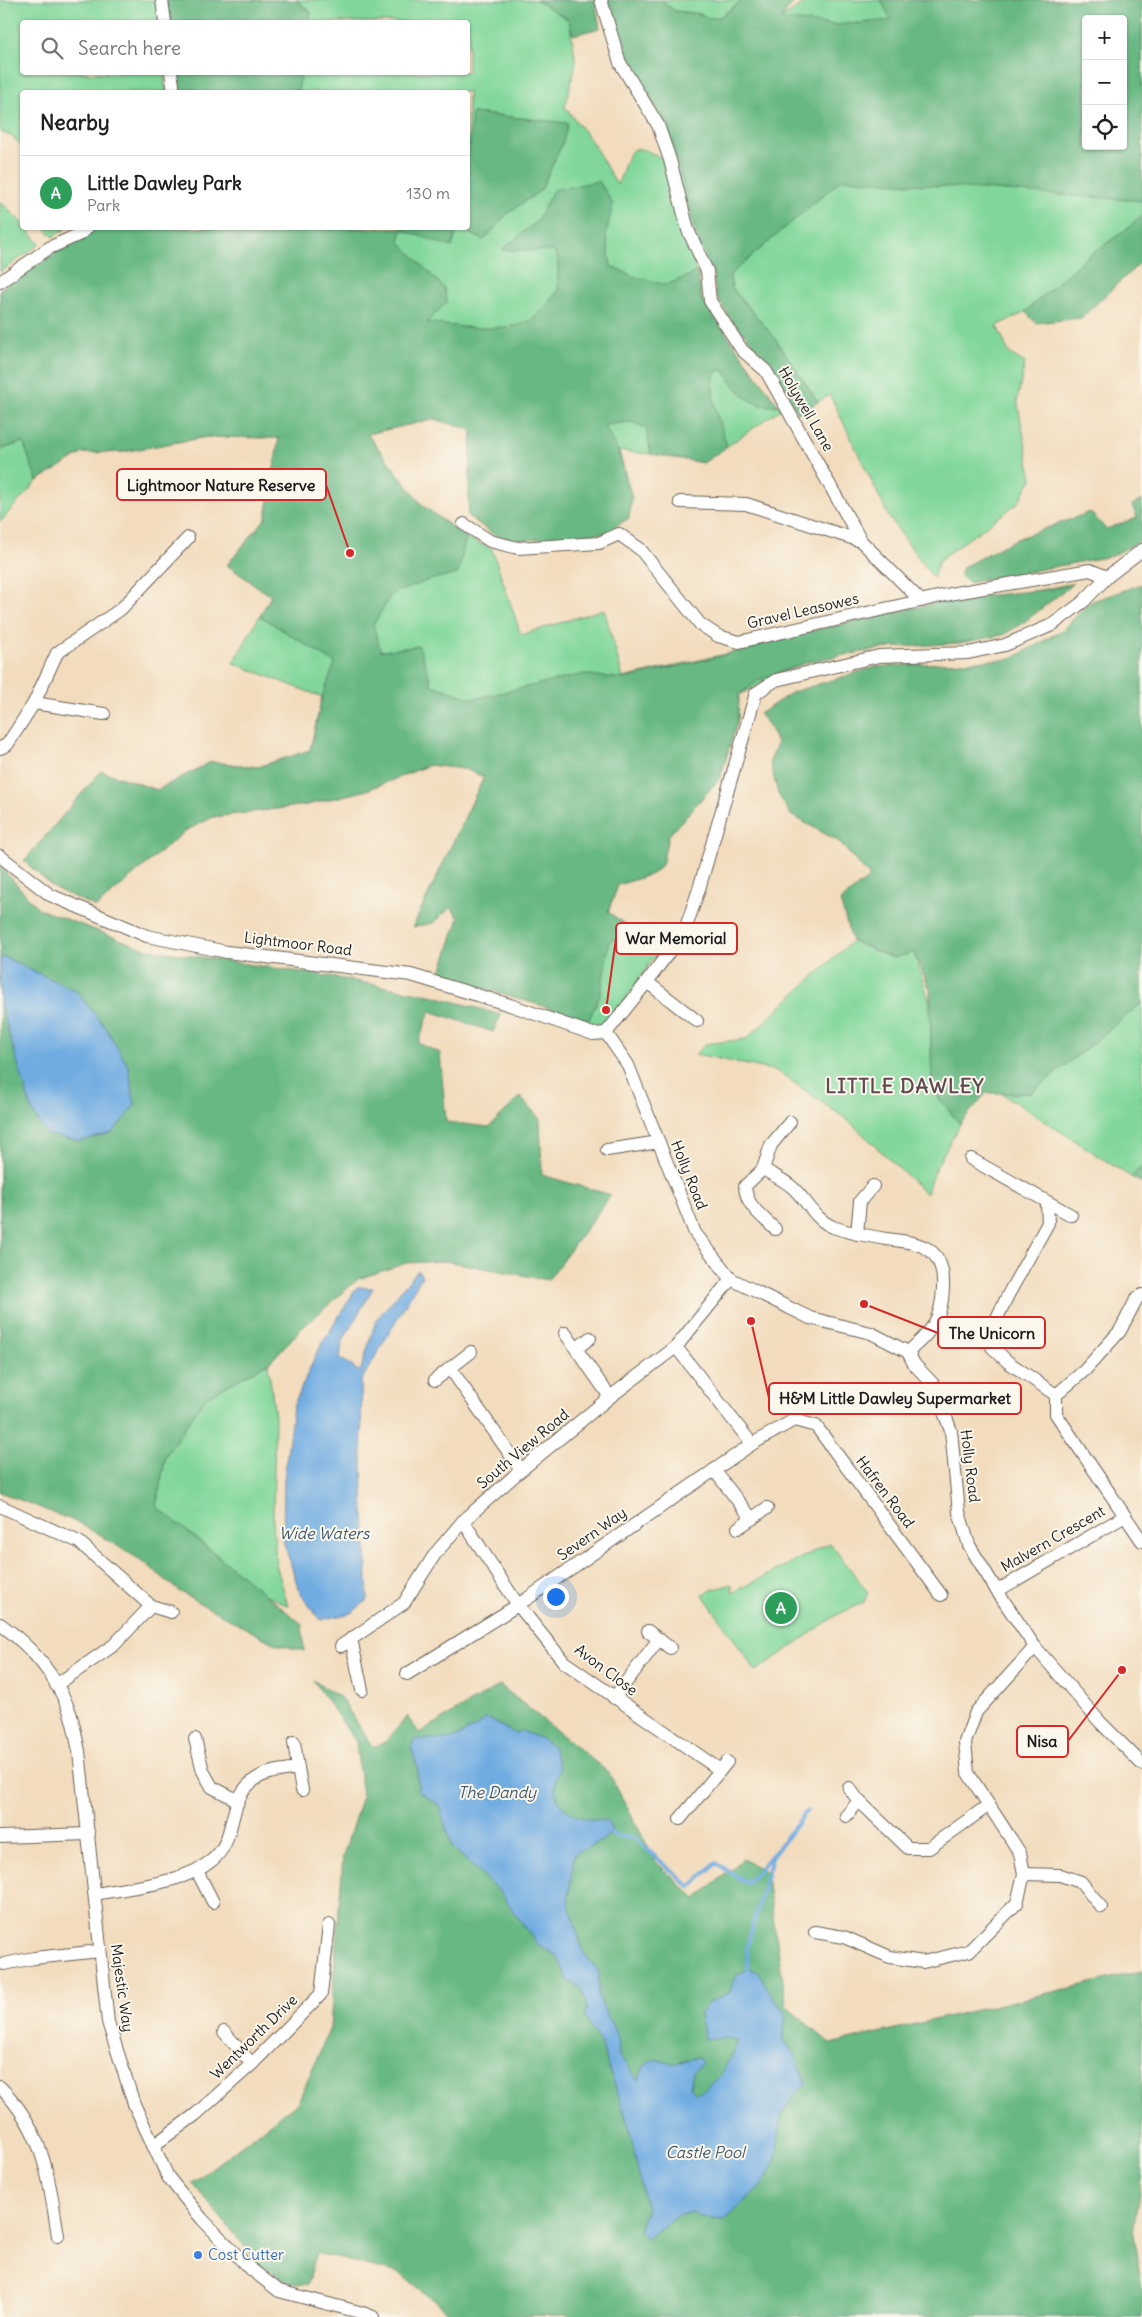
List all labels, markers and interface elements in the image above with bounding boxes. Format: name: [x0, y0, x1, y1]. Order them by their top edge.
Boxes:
map controls: [1082, 15, 1127, 150]
button: +: [1082, 15, 1127, 60]
search box: [20, 20, 470, 75]
icon: search: [38, 34, 66, 62]
text: Search here: [78, 36, 181, 60]
button: −: [1082, 60, 1127, 105]
button: locate: [1082, 105, 1127, 150]
text: Nearby: [40, 109, 110, 136]
text: Little Dawley Park: [87, 171, 242, 195]
text: A: [51, 183, 61, 203]
text: 130 m: [406, 183, 450, 203]
text: Park: [87, 195, 120, 215]
street label: Holywell Lane: [775, 363, 838, 454]
callout: Lightmoor Nature Reserve: [117, 469, 326, 500]
text: Lightmoor Nature Reserve: [127, 475, 316, 496]
street label: Gravel Leasowes: [745, 588, 861, 633]
callout: War Memorial: [616, 923, 737, 954]
street label: Lightmoor Road: [243, 927, 353, 960]
text: War Memorial: [626, 928, 726, 948]
district label: LITTLE DAWLEY: [825, 1073, 985, 1098]
street label: Holly Road: [667, 1137, 712, 1212]
callout: The Unicorn: [938, 1317, 1045, 1348]
text: The Unicorn: [949, 1323, 1035, 1343]
callout: H&M Little Dawley Supermarket: [769, 1383, 1021, 1414]
text: H&M Little Dawley Supermarket: [779, 1388, 1012, 1409]
street label: South View Road: [473, 1405, 573, 1493]
street label: Holly Road: [957, 1428, 984, 1504]
street label: Hafren Road: [852, 1452, 919, 1532]
street label: Malvern Crescent: [997, 1501, 1108, 1576]
street label: Severn Way: [553, 1503, 630, 1564]
water label: Wide Waters: [279, 1523, 370, 1543]
your location: [543, 1584, 569, 1610]
pin: A: [765, 1589, 797, 1627]
street label: Avon Close: [571, 1640, 642, 1699]
callout: Nisa: [1017, 1726, 1068, 1757]
text: Nisa: [1027, 1731, 1057, 1751]
water label: The Dandy: [458, 1782, 538, 1802]
street label: Majestic Way: [107, 1943, 138, 2033]
street label: Wentworth Drive: [206, 1990, 301, 2083]
water label: Castle Pool: [665, 2142, 747, 2162]
place label: Cost Cutter: [208, 2245, 284, 2264]
marker: Cost Cutter: [192, 2249, 204, 2261]

